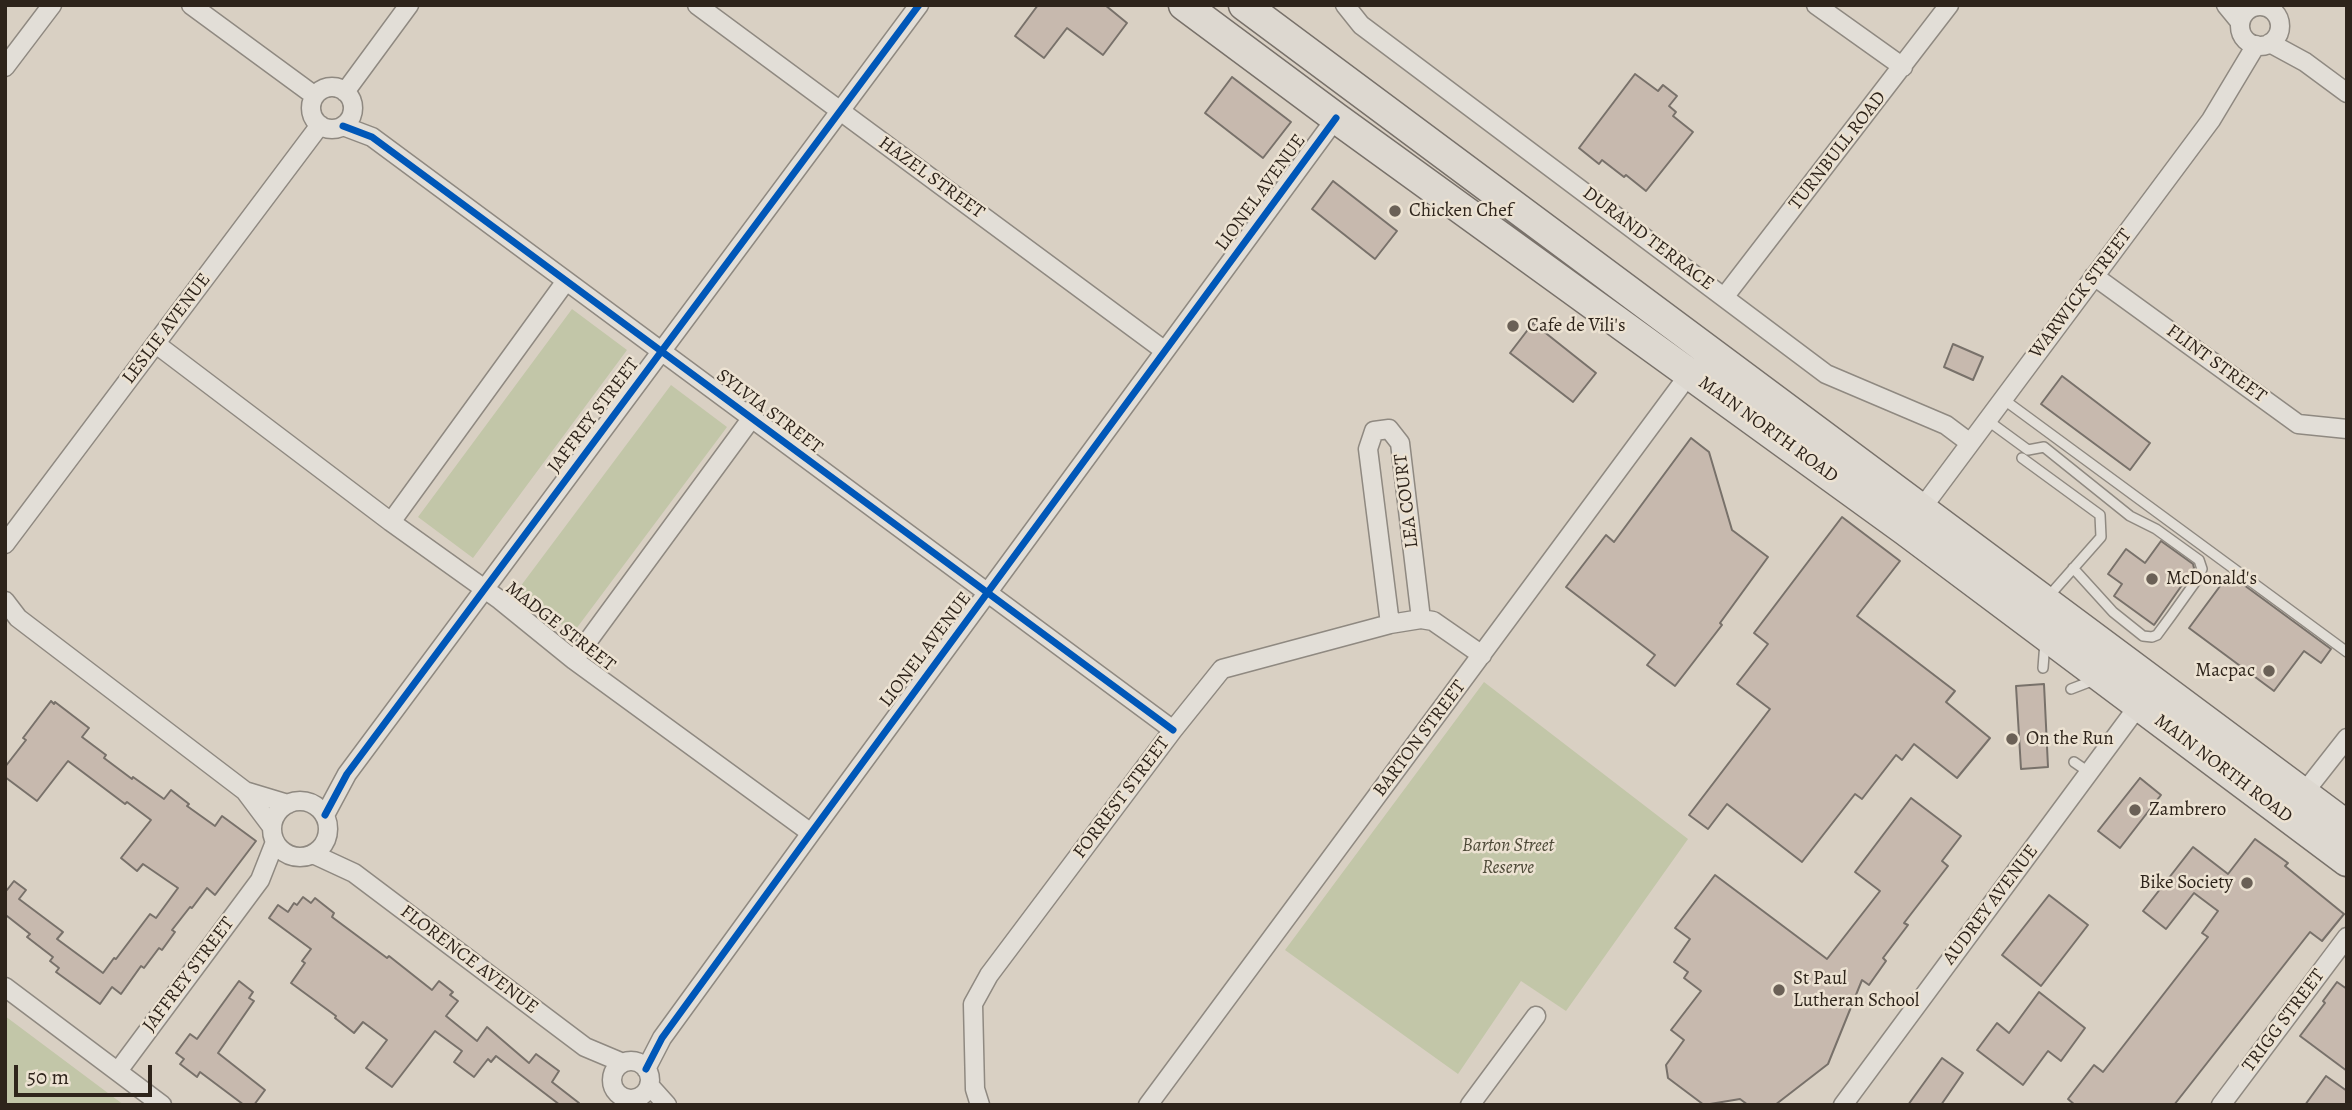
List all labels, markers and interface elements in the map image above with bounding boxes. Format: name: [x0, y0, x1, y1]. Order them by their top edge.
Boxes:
street label: TURNBULL ROAD: [1785, 87, 1891, 215]
street label: LIONEL AVENUE: [1211, 130, 1311, 256]
street label: HAZEL STREET: [874, 132, 988, 224]
street label: DURAND TERRACE: [1578, 182, 1718, 296]
place label: Chicken Chef: [1409, 200, 1513, 222]
marker: Chicken Chef: [1387, 203, 1403, 219]
street label: WARWICK STREET: [2025, 225, 2137, 363]
street label: LESLIE AVENUE: [118, 269, 216, 389]
place label: Cafe de Vili's: [1527, 315, 1626, 337]
marker: Cafe de Vili's: [1505, 318, 1521, 334]
street label: FLINT STREET: [2162, 320, 2270, 408]
street label: JAFFREY STREET: [543, 354, 645, 478]
street label: SYLVIA STREET: [711, 365, 827, 459]
street label: MAIN NORTH ROAD: [1694, 372, 1842, 488]
street label: LEA COURT: [1390, 452, 1424, 550]
place label: McDonald's: [2166, 568, 2257, 590]
marker: McDonald's: [2144, 571, 2160, 587]
street label: MADGE STREET: [501, 577, 619, 677]
street label: LIONEL AVENUE: [875, 588, 977, 712]
place label: Macpac: [2195, 660, 2255, 682]
marker: Macpac: [2261, 663, 2277, 679]
street label: BARTON STREET: [1369, 676, 1471, 802]
street label: MAIN NORTH ROAD: [2149, 710, 2297, 828]
place label: On the Run: [2026, 728, 2114, 750]
marker: On the Run: [2004, 731, 2020, 747]
street label: FORREST STREET: [1069, 733, 1175, 863]
place label: Zambrero: [2149, 799, 2226, 821]
marker: Zambrero: [2127, 802, 2143, 818]
park label: Barton Street Reserve: [1462, 835, 1554, 879]
street label: AUDREY AVENUE: [1938, 840, 2044, 970]
place label: Bike Society: [2139, 872, 2233, 894]
marker: Bike Society: [2239, 875, 2255, 891]
street label: FLORENCE AVENUE: [396, 901, 542, 1019]
street label: JAFFREY STREET: [138, 913, 240, 1037]
street label: TRIGG STREET: [2238, 965, 2330, 1077]
place label: St Paul Lutheran School: [1793, 968, 1919, 1012]
marker: St Paul Lutheran School: [1771, 982, 1787, 998]
scale bar: [18, 1050, 156, 1094]
text: 50 m: [27, 1063, 69, 1091]

